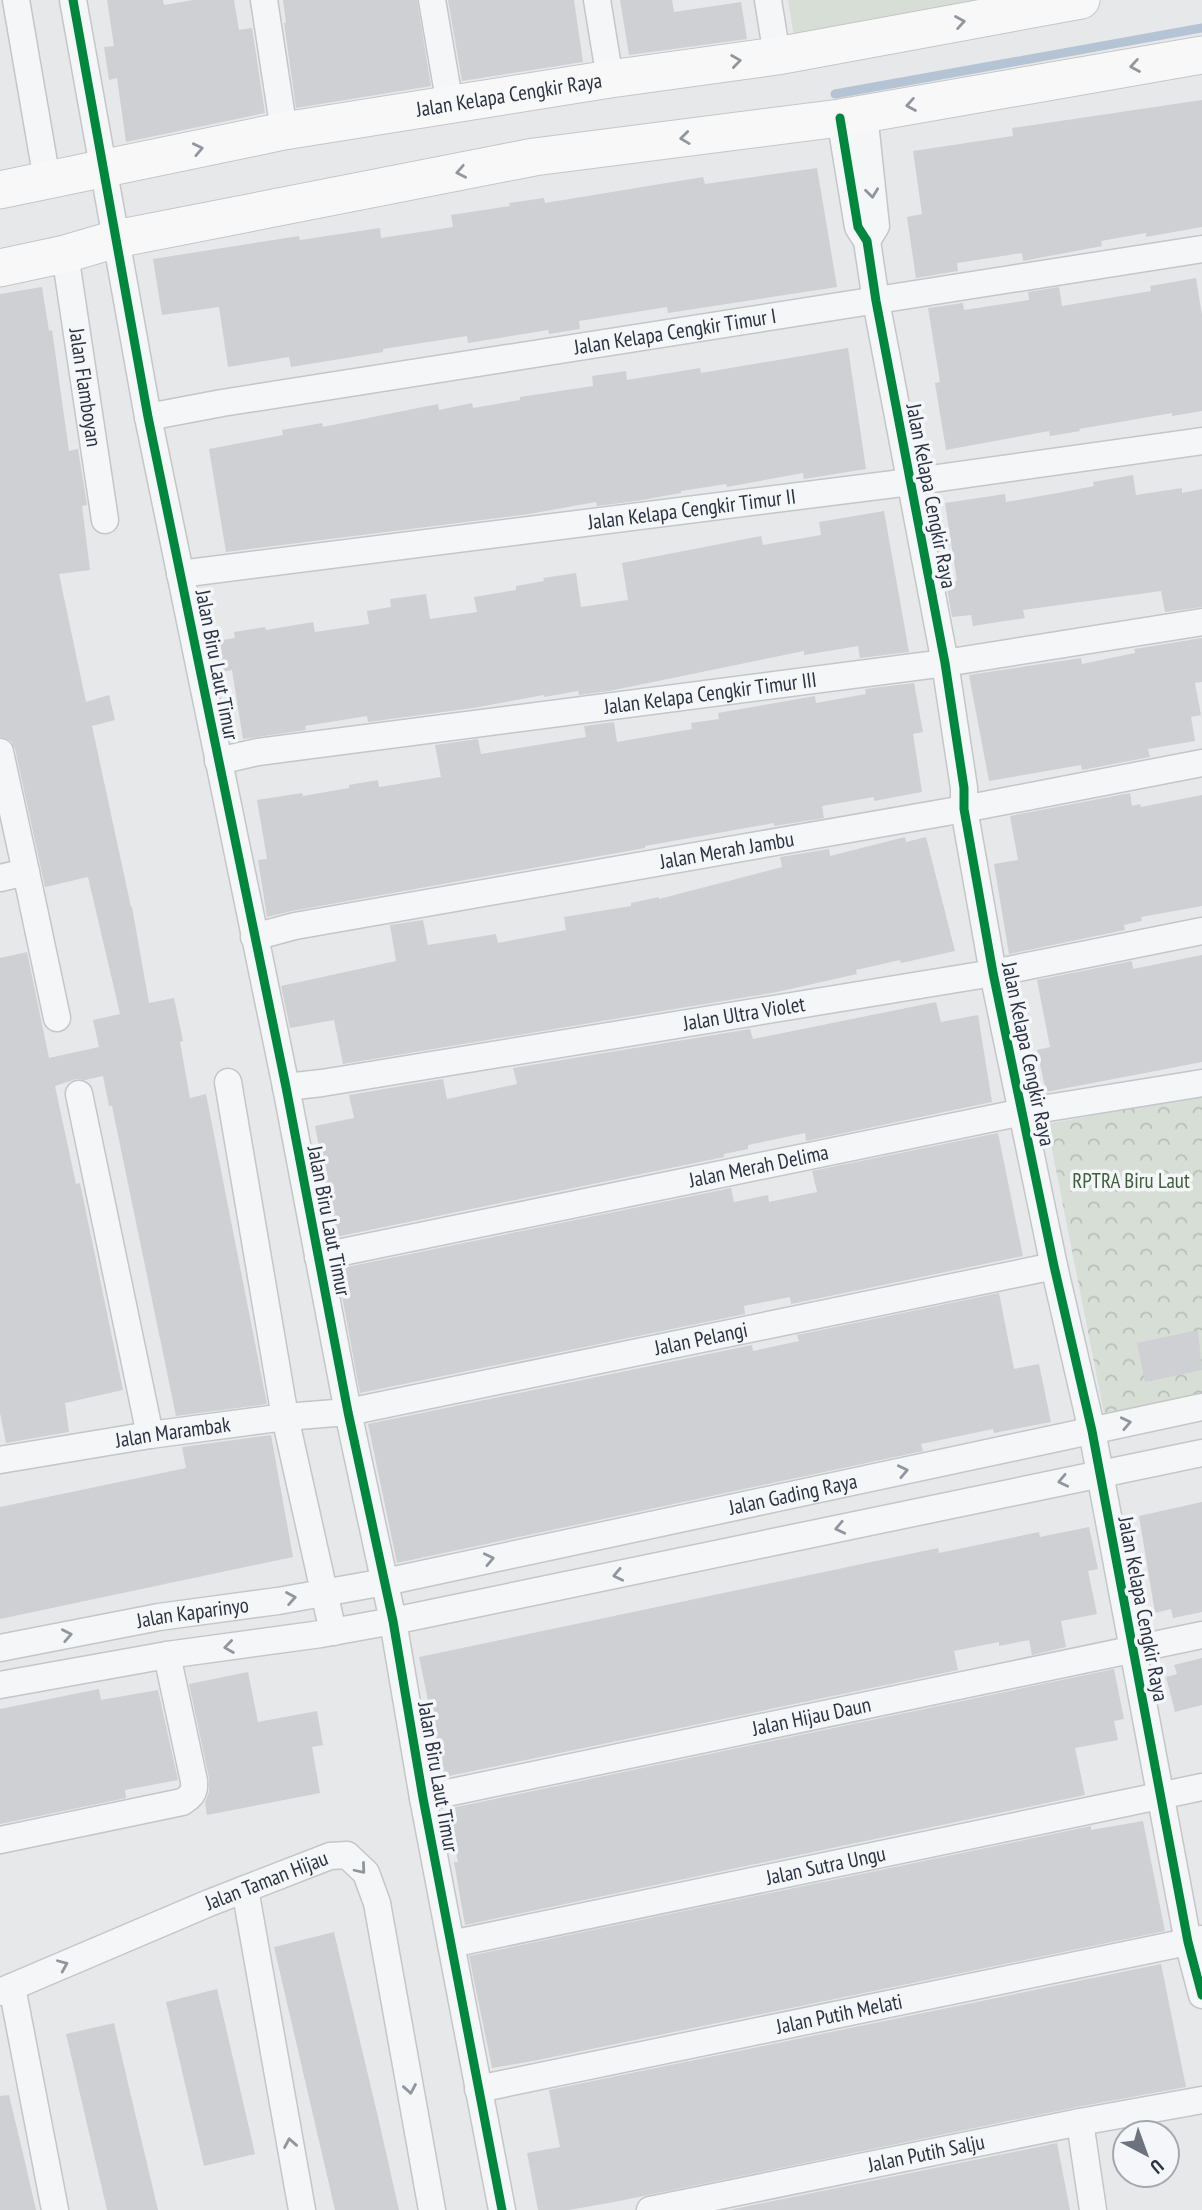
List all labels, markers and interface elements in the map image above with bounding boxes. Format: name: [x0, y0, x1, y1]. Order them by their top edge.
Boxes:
one-way arrow: [954, 15, 966, 30]
one-way arrow: [731, 54, 742, 69]
one-way arrow: [1129, 58, 1141, 73]
street label: Jalan Kelapa Cengkir Raya: [413, 66, 604, 123]
one-way arrow: [905, 97, 917, 112]
one-way arrow: [680, 130, 691, 145]
one-way arrow: [192, 142, 204, 157]
one-way arrow: [455, 163, 467, 178]
one-way arrow: [864, 187, 879, 199]
street label: Jalan Kelapa Cengkir Timur I: [571, 302, 778, 361]
street label: Jalan Flamboyan: [63, 325, 108, 449]
street label: Jalan Kelapa Cengkir Raya: [900, 400, 963, 591]
street label: Jalan Kelapa Cengkir Timur II: [585, 483, 797, 536]
street label: Jalan Biru Laut Timur: [190, 587, 245, 742]
street label: Jalan Kelapa Cengkir Timur III: [601, 666, 818, 720]
street label: Jalan Merah Jambu: [657, 825, 796, 875]
street label: Jalan Kelapa Cengkir Raya: [996, 958, 1061, 1148]
street label: Jalan Ultra Violet: [680, 990, 807, 1037]
street label: Jalan Merah Delima: [686, 1138, 831, 1194]
street label: Jalan Biru Laut Timur: [302, 1143, 357, 1298]
park label: RPTRA Biru Laut: [1072, 1167, 1190, 1194]
street label: Jalan Pelangi: [651, 1316, 750, 1361]
street label: Jalan Marambak: [112, 1410, 232, 1454]
one-way arrow: [1119, 1417, 1131, 1432]
one-way arrow: [897, 1465, 909, 1479]
street label: Jalan Gading Raya: [725, 1467, 860, 1521]
one-way arrow: [1057, 1473, 1069, 1488]
street label: Jalan Kelapa Cengkir Raya: [1112, 1513, 1175, 1704]
one-way arrow: [834, 1520, 846, 1535]
one-way arrow: [483, 1553, 495, 1568]
one-way arrow: [612, 1566, 624, 1581]
street label: Jalan Kaparinyo: [133, 1591, 250, 1634]
one-way arrow: [285, 1592, 297, 1607]
one-way arrow: [61, 1629, 73, 1644]
one-way arrow: [223, 1639, 235, 1654]
street label: Jalan Hijau Daun: [749, 1691, 873, 1742]
street label: Jalan Biru Laut Timur: [412, 1699, 465, 1854]
street label: Jalan Sutra Ungu: [763, 1840, 888, 1891]
street label: Jalan Taman Hijau: [200, 1844, 332, 1917]
one-way arrow: [352, 1861, 365, 1874]
one-way arrow: [56, 1960, 68, 1974]
street label: Jalan Putih Melati: [773, 1987, 905, 2040]
one-way arrow: [402, 2083, 417, 2095]
north arrow: [1111, 2119, 1181, 2189]
street label: Jalan Putih Salju: [864, 2128, 987, 2178]
one-way arrow: [283, 2137, 298, 2149]
text: U: [1146, 2155, 1169, 2179]

